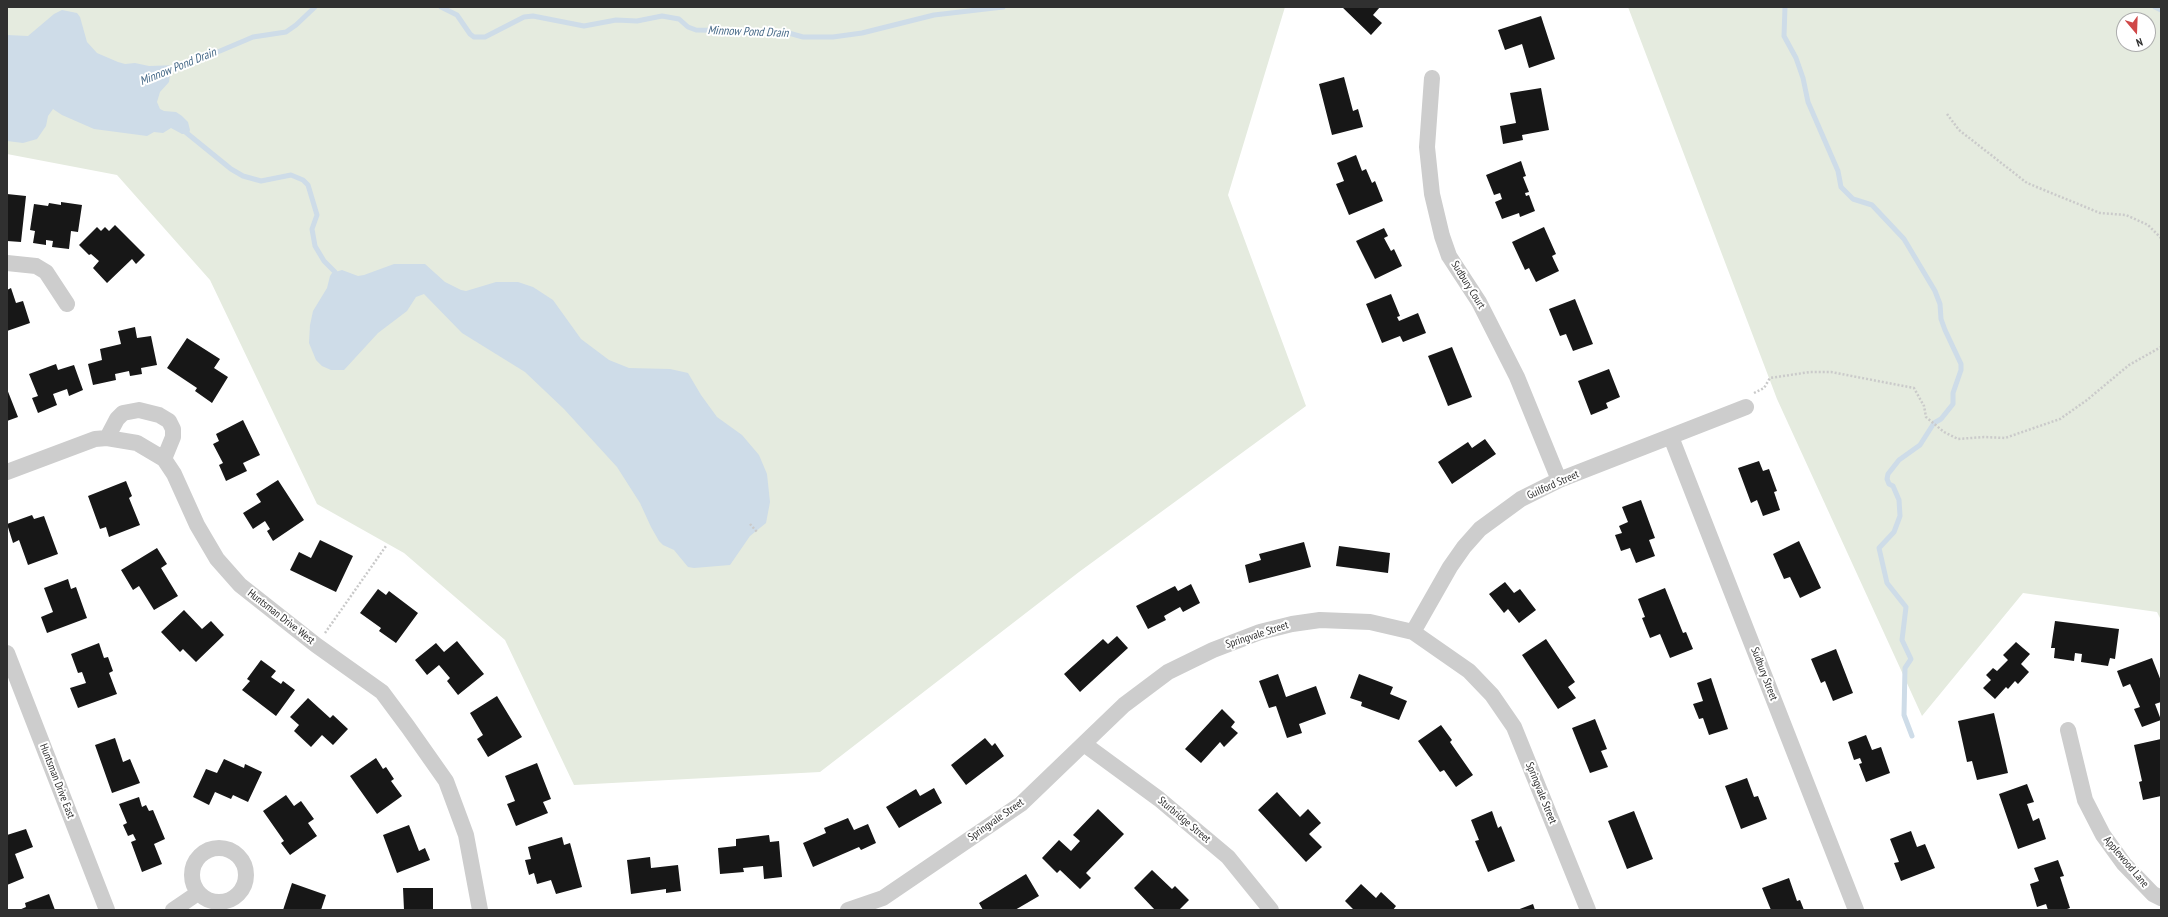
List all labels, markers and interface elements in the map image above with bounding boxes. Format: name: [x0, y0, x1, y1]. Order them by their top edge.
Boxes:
north arrow: [2116, 12, 2156, 52]
water label: Minnow Pond Drain: [707, 23, 789, 41]
text: N: [2134, 35, 2145, 50]
water label: Minnow Pond Drain: [138, 45, 218, 89]
street label: Sudbury Court: [1448, 259, 1488, 311]
street label: Guilford Street: [1525, 468, 1581, 502]
street label: Huntsman Drive West: [245, 587, 317, 647]
street label: Springvale Street: [1224, 619, 1290, 651]
street label: Sudbury Street: [1748, 645, 1780, 703]
street label: Huntsman Drive East: [37, 742, 77, 820]
street label: Springvale Street: [1523, 760, 1559, 826]
street label: Sturbridge Street: [1155, 794, 1213, 846]
street label: Springvale Street: [965, 796, 1027, 844]
street label: Applewood Lane: [2101, 834, 2151, 890]

